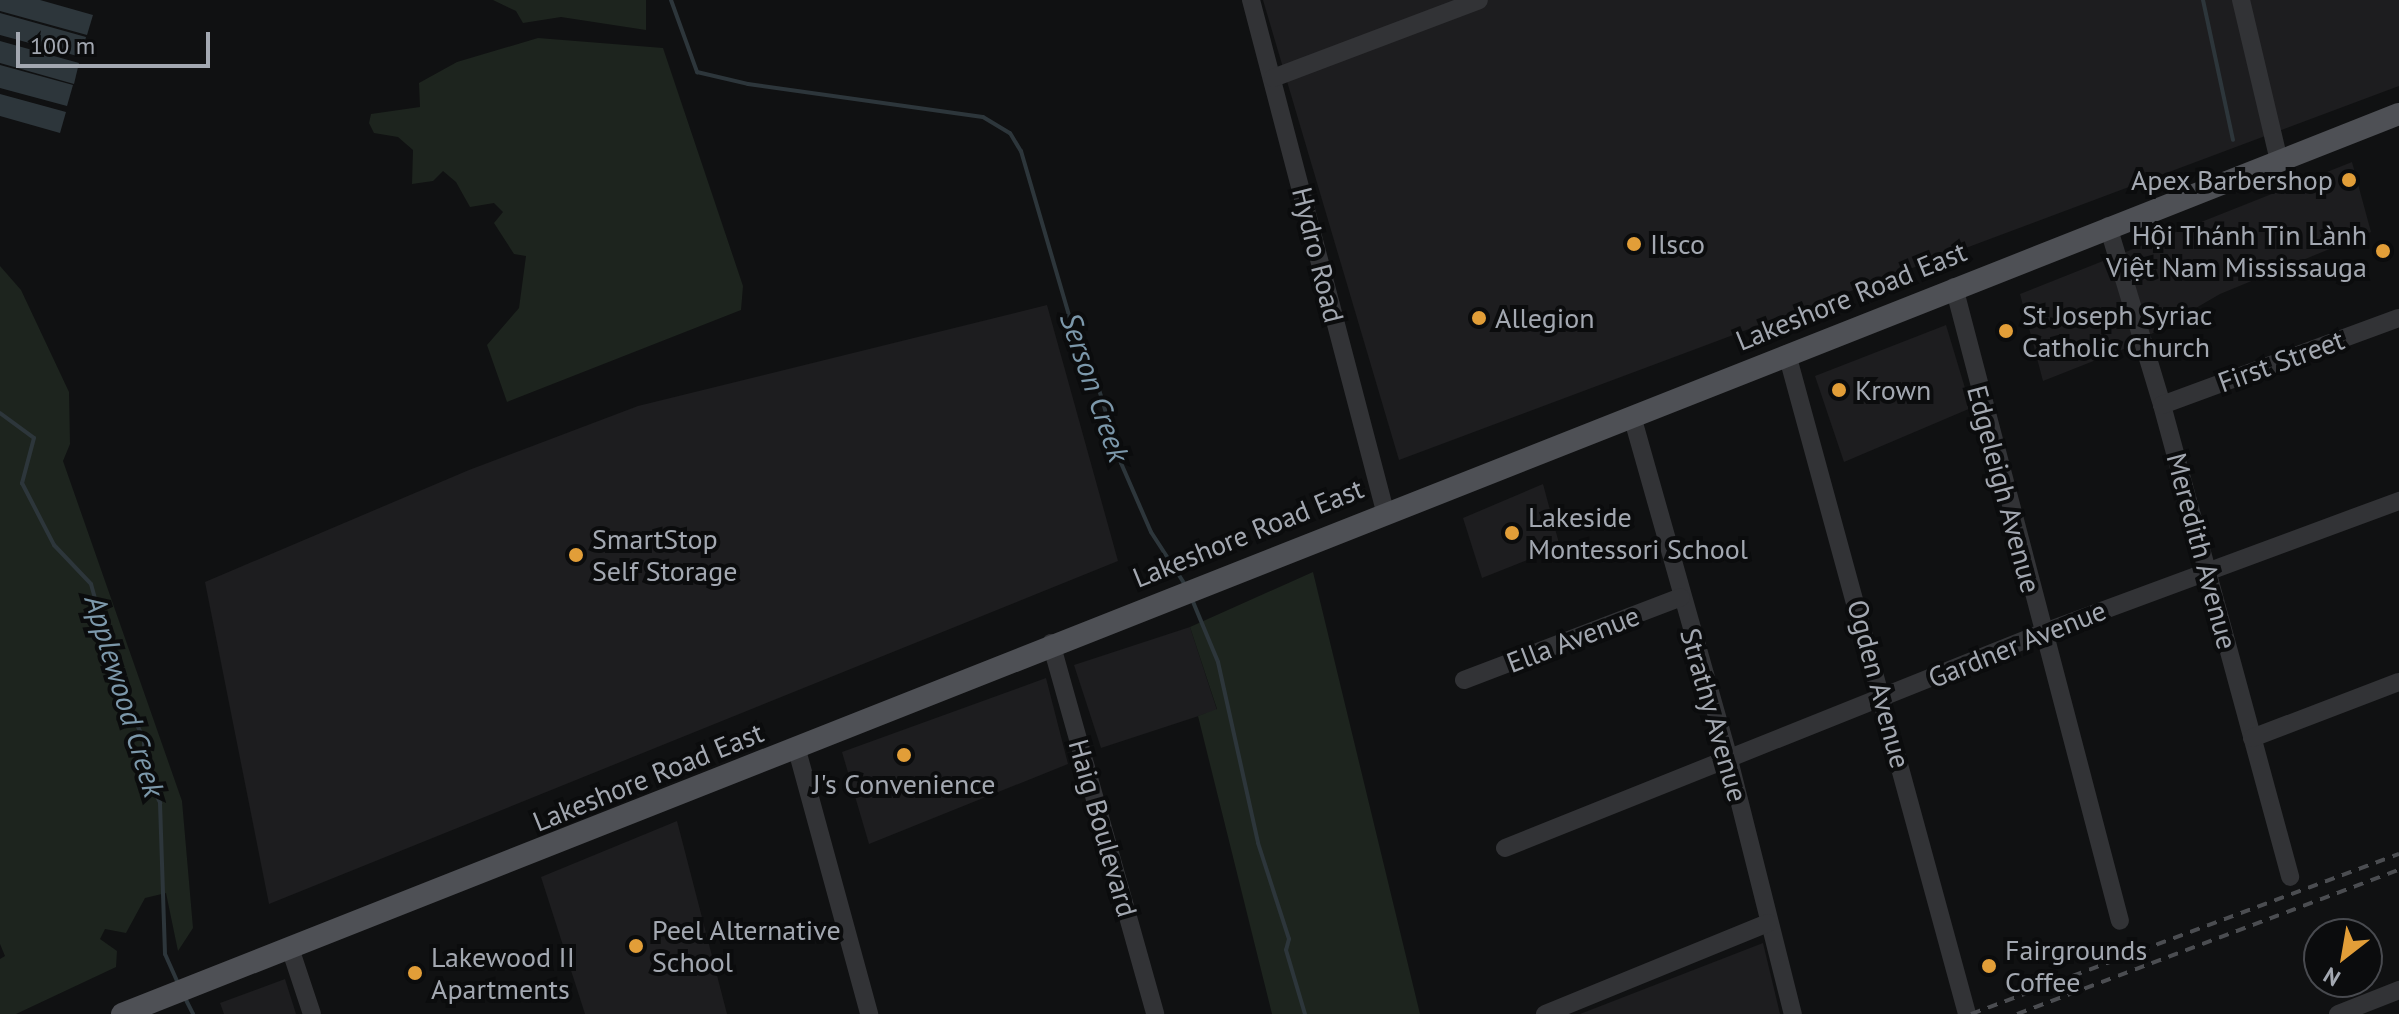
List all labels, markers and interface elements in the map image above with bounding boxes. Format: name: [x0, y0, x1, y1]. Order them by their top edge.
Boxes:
scale bar: [20, 16, 214, 66]
text: 100 m: [30, 30, 95, 61]
place label: Apex Barbershop: [2130, 163, 2333, 197]
marker: Apex Barbershop: [2340, 171, 2358, 189]
street label: Hydro Road: [1285, 184, 1351, 326]
place label: Hội Thánh Tin Lành Việt Nam Mississauga: [2106, 218, 2367, 284]
place label: Ilsco: [1650, 227, 1705, 261]
street label: Lakeshore Road East: [1731, 234, 1971, 358]
marker: Ilsco: [1625, 235, 1643, 253]
marker: Hội Thánh Tin Lành Việt Nam Mississauga: [2374, 242, 2392, 260]
place label: St Joseph Syriac Catholic Church: [2022, 298, 2212, 364]
place label: Allegion: [1495, 301, 1595, 335]
water label: Serson Creek: [1053, 307, 1137, 467]
marker: Allegion: [1470, 309, 1488, 327]
marker: St Joseph Syriac Catholic Church: [1997, 322, 2015, 340]
street label: First Street: [2213, 323, 2349, 399]
place label: Krown: [1855, 373, 1931, 407]
marker: Krown: [1830, 381, 1848, 399]
street label: Edgeleigh Avenue: [1960, 381, 2048, 597]
street label: Meredith Avenue: [2160, 449, 2244, 653]
street label: Lakeshore Road East: [1128, 471, 1368, 595]
place label: Lakeside Montessori School: [1528, 500, 1748, 566]
place label: SmartStop Self Storage: [592, 522, 737, 588]
marker: Lakeside Montessori School: [1503, 524, 1521, 542]
marker: SmartStop Self Storage: [567, 546, 585, 564]
water label: Applewood Creek: [77, 591, 173, 801]
street label: Gardner Avenue: [1923, 593, 2111, 695]
street label: Ogden Avenue: [1840, 596, 1918, 772]
street label: Ella Avenue: [1502, 598, 1644, 680]
street label: Strathy Avenue: [1673, 624, 1755, 806]
street label: Lakeshore Road East: [528, 715, 768, 839]
street label: Haig Boulevard: [1062, 735, 1144, 921]
marker: J's Convenience: [895, 746, 913, 764]
place label: J's Convenience: [812, 767, 996, 801]
place label: Peel Alternative School: [652, 913, 842, 979]
north arrow: [2303, 918, 2383, 998]
place label: Fairgrounds Coffee: [2005, 933, 2147, 999]
marker: Peel Alternative School: [627, 937, 645, 955]
place label: Lakewood II Apartments: [431, 940, 575, 1006]
marker: Fairgrounds Coffee: [1980, 957, 1998, 975]
text: N: [2318, 961, 2345, 993]
marker: Lakewood II Apartments: [406, 964, 424, 982]

